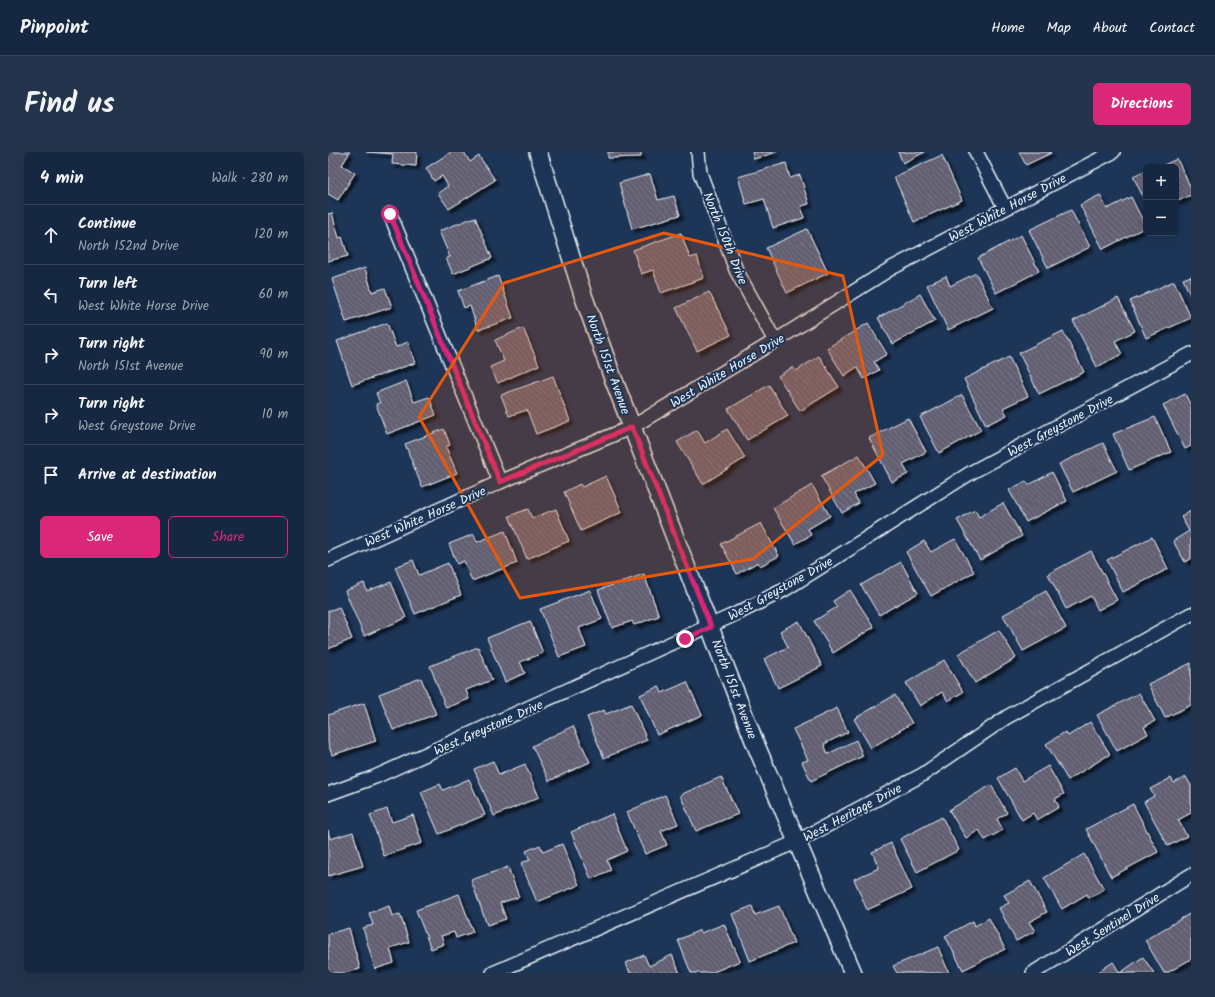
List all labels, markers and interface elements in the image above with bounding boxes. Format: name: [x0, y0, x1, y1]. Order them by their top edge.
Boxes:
text: Pinpoint: [20, 13, 89, 43]
text: Home: [991, 17, 1025, 39]
text: Map: [1047, 17, 1071, 39]
text: About: [1093, 17, 1127, 39]
text: Contact: [1149, 17, 1195, 39]
text: Find us: [24, 82, 115, 127]
button: Directions: [1093, 83, 1191, 125]
map controls: [1143, 164, 1179, 236]
button: +: [1143, 164, 1179, 200]
text: 4 min: [40, 165, 84, 192]
text: Walk · 280 m: [212, 168, 288, 189]
street label: West White Horse Drive: [945, 168, 1070, 248]
street label: North 150th Drive: [696, 189, 753, 288]
button: −: [1143, 200, 1179, 236]
route start: [381, 205, 399, 223]
text: Continue: [78, 212, 136, 236]
icon: ahead: [40, 224, 62, 246]
text: 120 m: [254, 224, 288, 245]
text: North 152nd Drive: [78, 236, 179, 257]
text: Turn left: [78, 272, 138, 296]
icon: left: [40, 284, 62, 306]
text: 60 m: [259, 284, 288, 305]
text: West White Horse Drive: [78, 296, 209, 317]
street label: North 151st Avenue: [580, 311, 636, 418]
street label: West White Horse Drive: [666, 329, 789, 414]
text: Turn right: [78, 332, 145, 356]
icon: right: [40, 344, 62, 366]
text: 90 m: [260, 344, 288, 365]
text: North 151st Avenue: [78, 356, 183, 377]
street label: West Greystone Drive: [1004, 389, 1118, 463]
text: Turn right: [78, 392, 145, 416]
icon: right: [40, 404, 62, 426]
text: 10 m: [262, 404, 288, 425]
text: West Greystone Drive: [78, 416, 196, 437]
text: Arrive at destination: [78, 463, 217, 487]
icon: arrive: [40, 464, 62, 486]
street label: West White Horse Drive: [362, 481, 490, 554]
button: Save: [40, 516, 160, 558]
button: Share: [168, 516, 288, 558]
street label: West Greystone Drive: [724, 552, 837, 627]
route end: [676, 630, 694, 648]
street label: North 151st Avenue: [705, 637, 762, 743]
street label: West Greystone Drive: [431, 695, 547, 762]
street label: West Heritage Drive: [800, 778, 906, 848]
street label: West Sentinel Drive: [1061, 888, 1164, 963]

